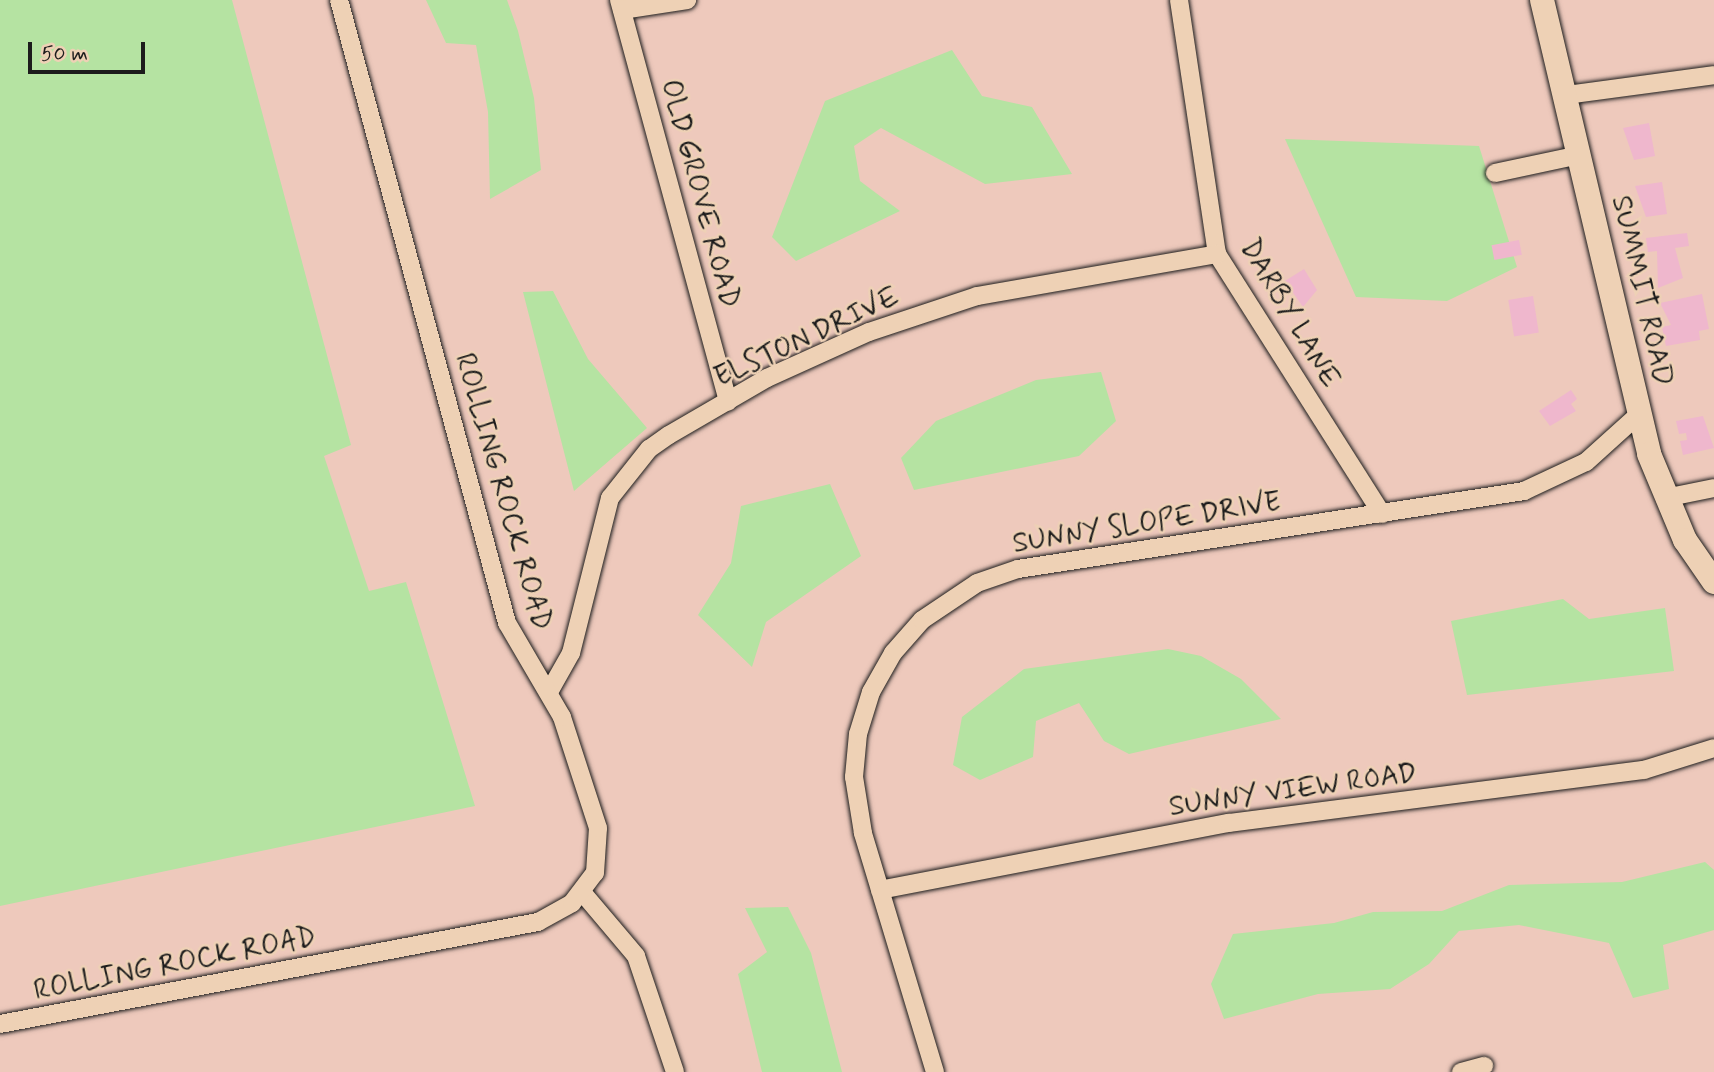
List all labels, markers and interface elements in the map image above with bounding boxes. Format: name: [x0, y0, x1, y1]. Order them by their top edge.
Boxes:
scale bar: [32, 28, 149, 72]
text: 50 m: [41, 40, 88, 68]
street label: OLD GROVE ROAD: [652, 76, 746, 312]
street label: SUMMIT ROAD: [1603, 193, 1679, 389]
street label: DARBY LANE: [1231, 232, 1347, 396]
street label: ELSTON DRIVE: [709, 280, 905, 396]
street label: ROLLING ROCK ROAD: [448, 356, 556, 628]
street label: SUNNY SLOPE DRIVE: [1005, 485, 1289, 563]
street label: SUNNY VIEW ROAD: [1166, 757, 1420, 825]
street label: ROLLING ROCK ROAD: [37, 922, 313, 1008]

